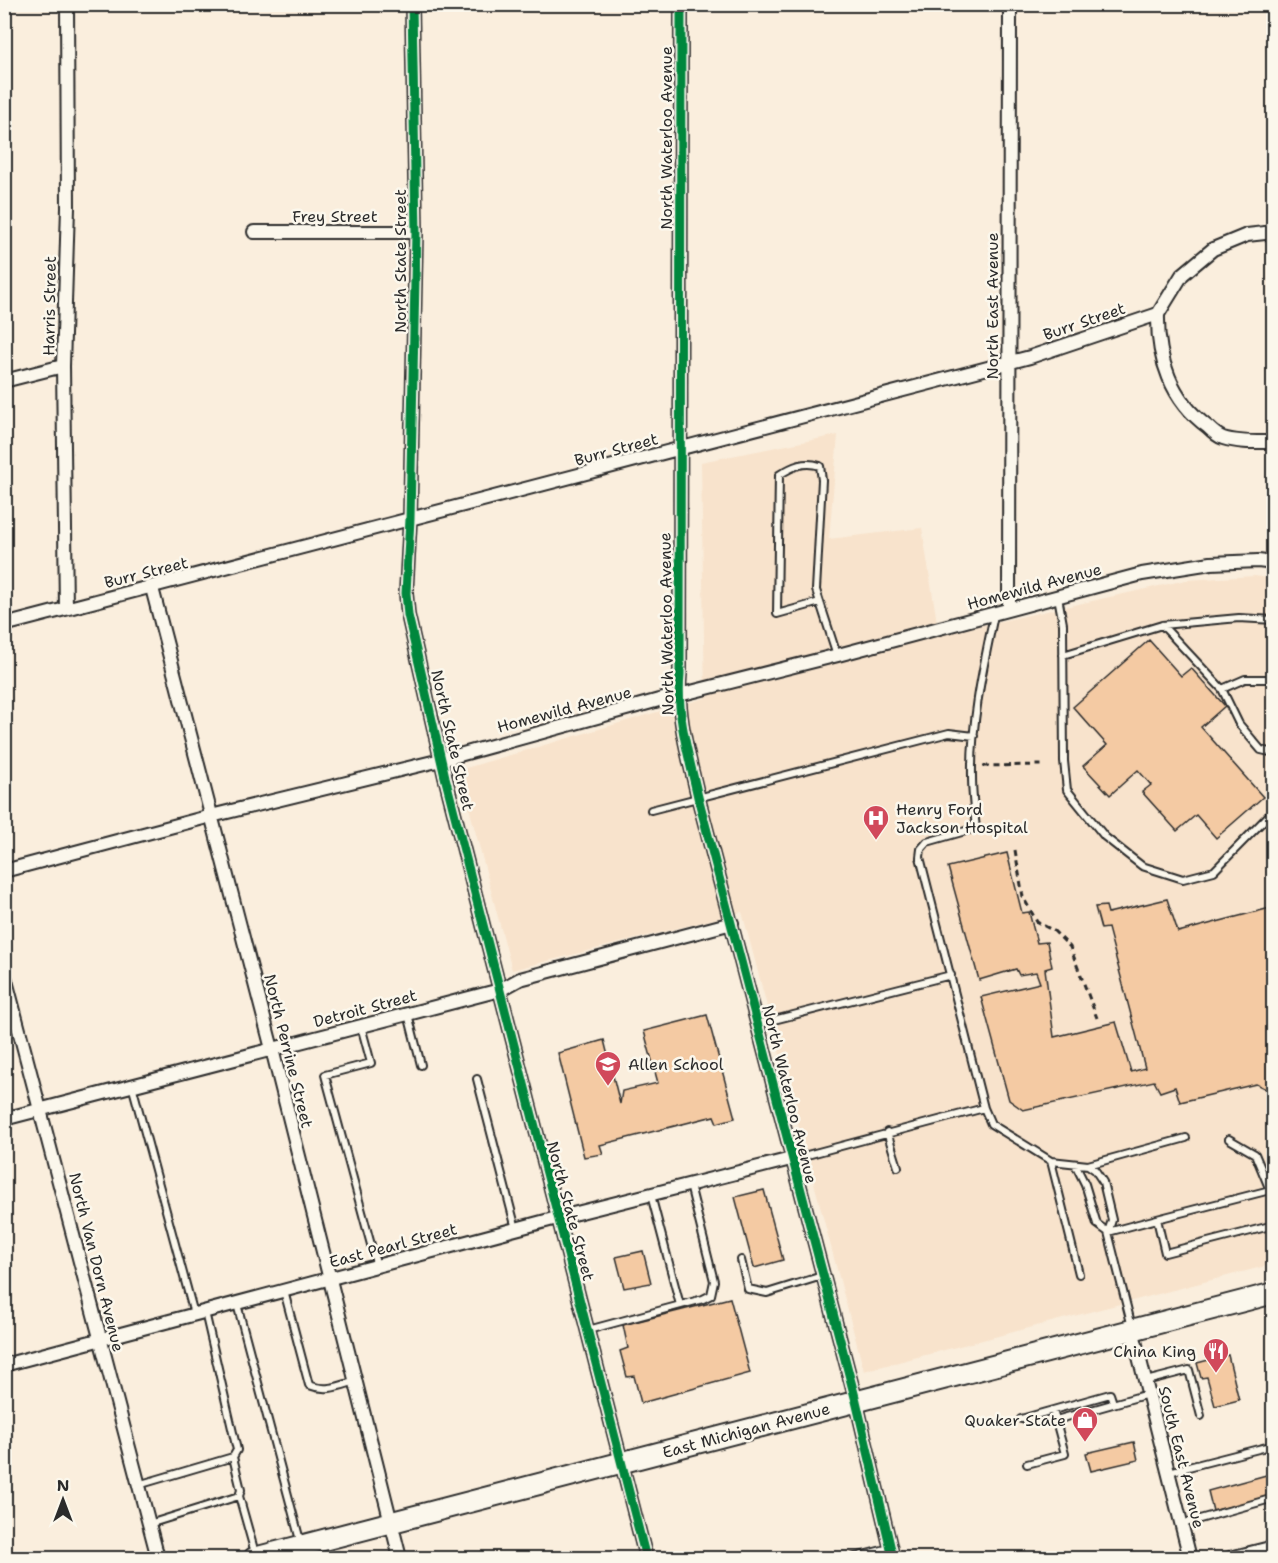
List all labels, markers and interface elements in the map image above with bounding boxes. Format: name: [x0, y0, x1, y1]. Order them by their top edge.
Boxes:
street label: North Waterloo Avenue: [656, 46, 677, 230]
street label: North State Street: [390, 189, 411, 333]
street label: Frey Street: [292, 206, 378, 227]
street label: North East Avenue: [982, 233, 1003, 379]
street label: Harris Street: [38, 256, 61, 356]
street label: Burr Street: [1040, 298, 1128, 345]
street label: Burr Street: [572, 428, 660, 471]
street label: North Waterloo Avenue: [654, 532, 679, 716]
street label: Burr Street: [102, 552, 190, 593]
street label: Homewild Avenue: [964, 558, 1104, 615]
street label: North State Street: [426, 668, 479, 813]
street label: Homewild Avenue: [494, 681, 634, 738]
place label: Henry Ford Jackson Hospital: [896, 799, 1028, 838]
hospital icon: Henry Ford Jackson Hospital: [861, 803, 891, 841]
street label: North Perrine Street: [259, 972, 318, 1130]
street label: Detroit Street: [311, 985, 419, 1032]
street label: North Waterloo Avenue: [757, 1003, 822, 1186]
school or university icon: Allen School: [593, 1049, 623, 1087]
place label: Allen School: [628, 1054, 724, 1075]
street label: North State Street: [542, 1139, 599, 1283]
street label: North Van Dorn Avenue: [64, 1170, 129, 1354]
street label: East Pearl Street: [327, 1218, 459, 1273]
restaurant icon: China King: [1201, 1336, 1231, 1374]
place label: China King: [1113, 1341, 1196, 1362]
street label: South East Avenue: [1154, 1384, 1209, 1530]
street label: East Michigan Avenue: [660, 1398, 832, 1463]
shop icon: Quaker State: [1070, 1405, 1100, 1443]
place label: Quaker State: [964, 1410, 1066, 1431]
north arrow: [33, 1470, 93, 1530]
text: N: [57, 1475, 69, 1496]

